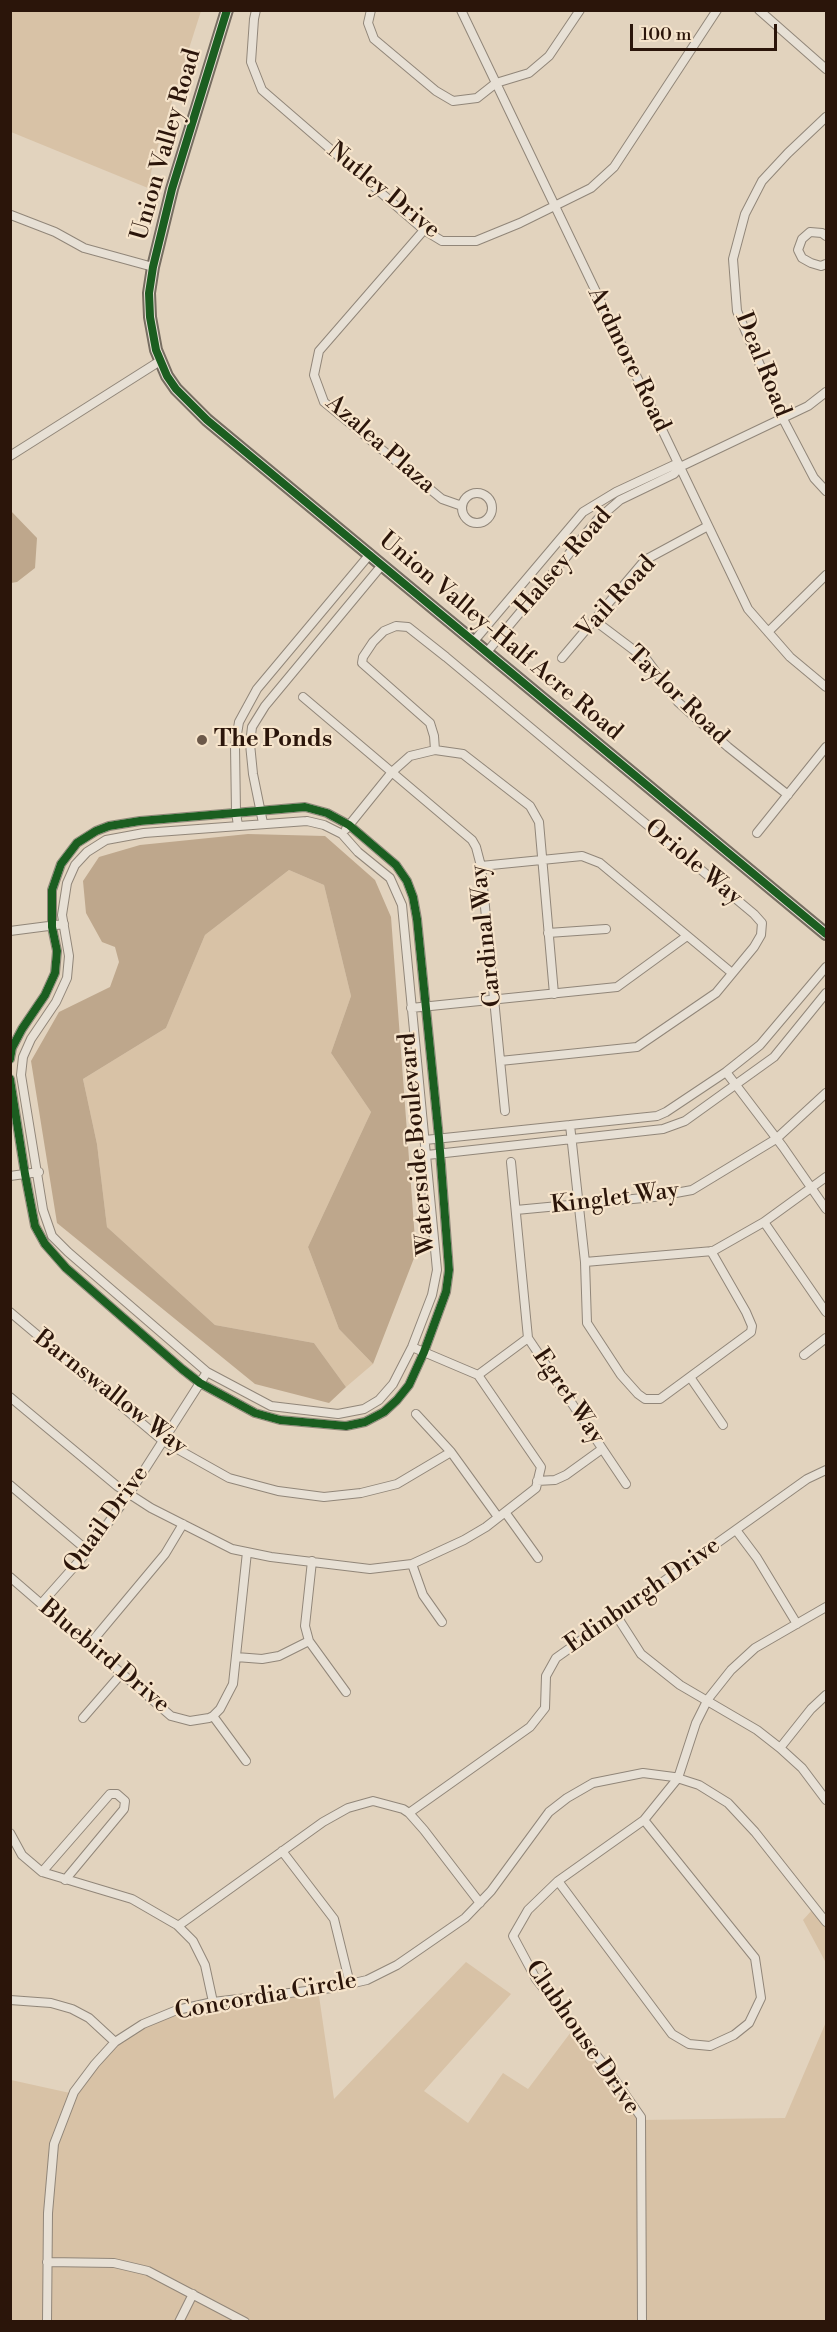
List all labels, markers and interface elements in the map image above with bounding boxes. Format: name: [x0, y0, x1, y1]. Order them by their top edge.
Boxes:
scale bar: [633, 12, 780, 50]
text: 100 m: [641, 23, 692, 46]
street label: Union Valley Road: [126, 46, 208, 244]
street label: Nutley Drive: [321, 137, 445, 245]
street label: Ardmore Road: [580, 283, 676, 437]
street label: Deal Road: [728, 308, 796, 422]
street label: Azalea Plaza: [319, 390, 441, 500]
street label: Halsey Road: [509, 502, 619, 622]
street label: Union Valley-Half Acre Road: [372, 527, 628, 747]
street label: Vail Road: [571, 551, 663, 645]
street label: Taylor Road: [620, 640, 734, 752]
place label: The Ponds: [214, 726, 332, 754]
marker: The Ponds: [195, 733, 209, 747]
street label: Oriole Way: [638, 814, 748, 912]
street label: Cardinal Way: [465, 864, 509, 1008]
street label: Waterside Boulevard: [394, 1032, 442, 1256]
street label: Kinglet Way: [549, 1177, 681, 1221]
street label: Barnswallow Way: [28, 1324, 192, 1462]
street label: Egret Way: [526, 1344, 610, 1450]
street label: Quail Drive: [58, 1461, 156, 1579]
street label: Edinburgh Drive: [560, 1532, 726, 1660]
street label: Bluebird Drive: [33, 1594, 175, 1720]
street label: Clubhouse Drive: [518, 1956, 646, 2120]
street label: Concordia Circle: [173, 1967, 359, 2027]

